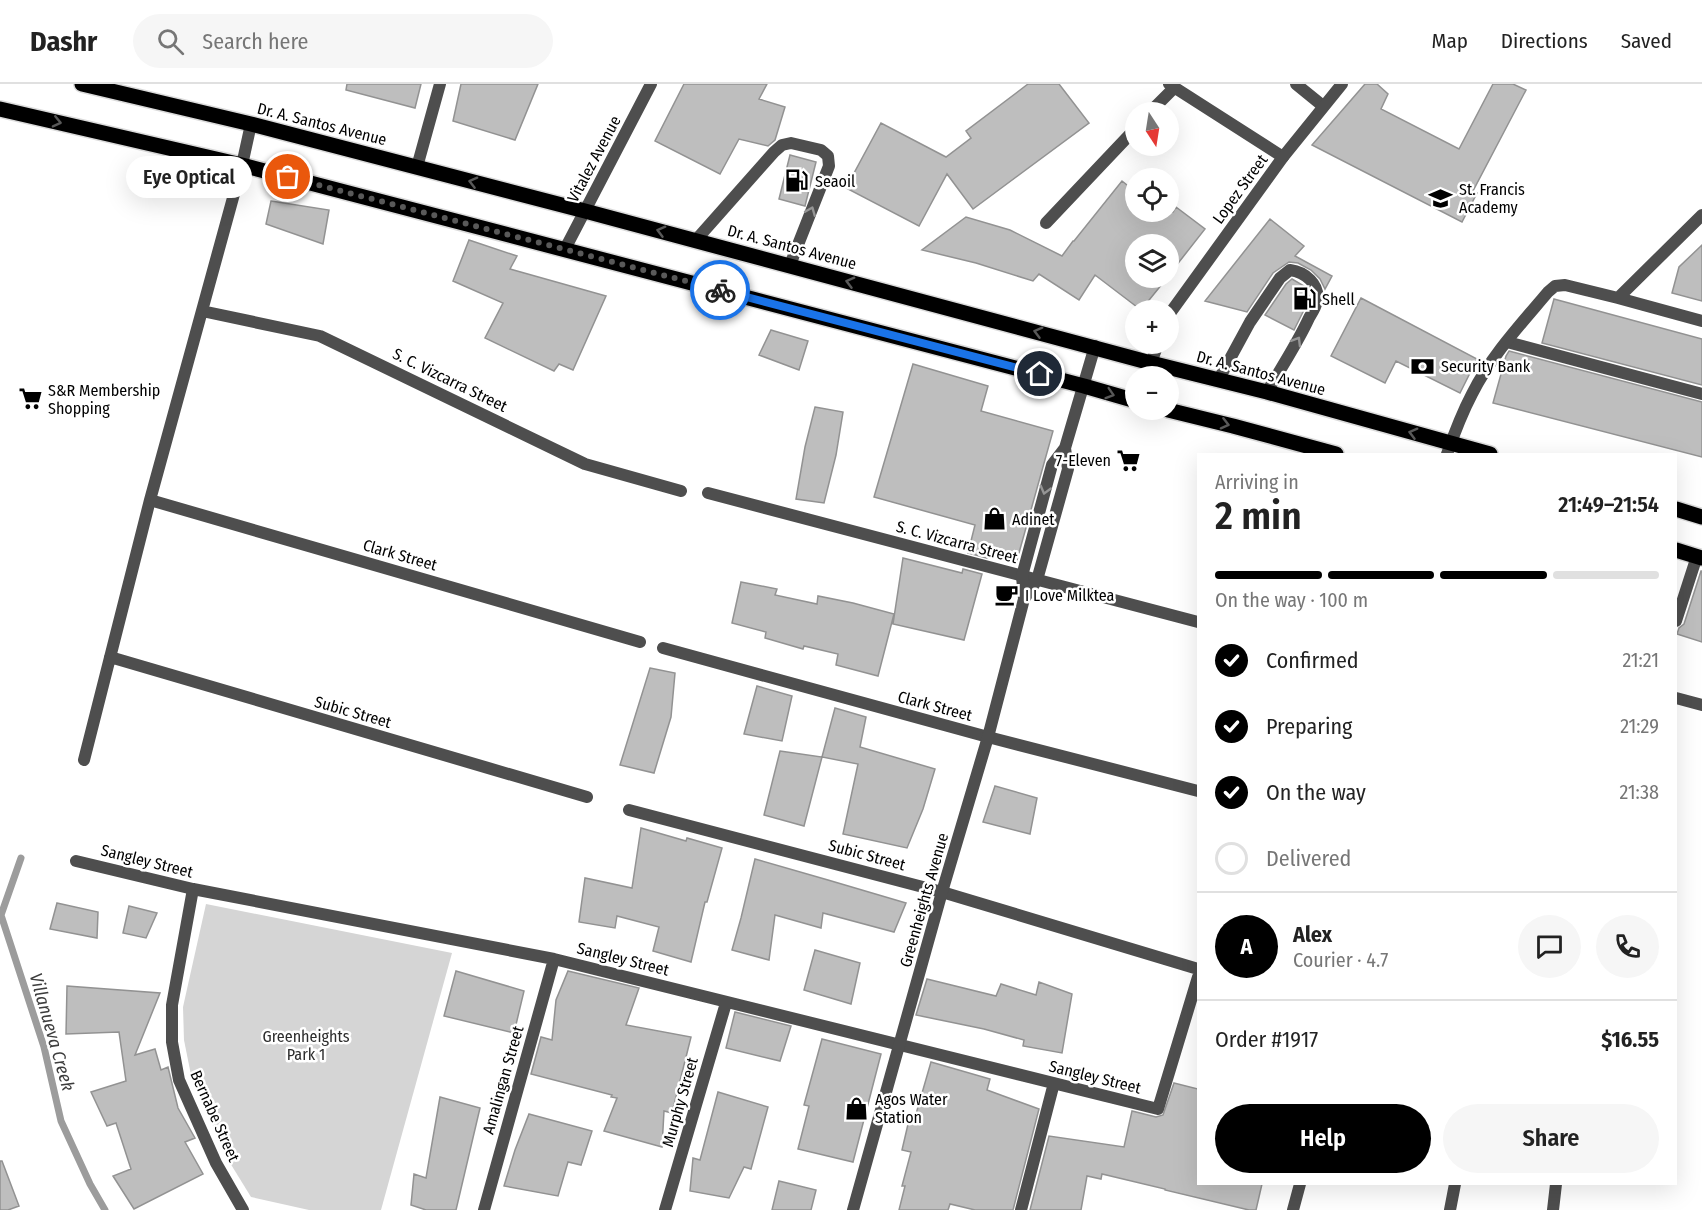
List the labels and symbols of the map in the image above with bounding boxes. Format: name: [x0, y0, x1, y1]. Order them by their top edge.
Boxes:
street label: Dr. A. Santos Avenue: [255, 99, 389, 149]
north arrow: [1125, 102, 1179, 156]
street label: Vitalez Avenue: [563, 112, 625, 205]
one-way arrow: [52, 115, 62, 128]
street label: Lopez Street: [1209, 150, 1272, 227]
pin: [262, 151, 313, 202]
callout: Eye Optical: [126, 156, 252, 198]
fuel station icon: Seaoil: [784, 168, 810, 194]
place label: Seaoil: [815, 172, 855, 191]
one-way arrow: [468, 176, 478, 189]
place label: St. Francis Academy: [1459, 180, 1525, 217]
school or university icon: St. Francis Academy: [1428, 185, 1454, 211]
one-way arrow: [804, 206, 816, 217]
street label: Dr. A. Santos Avenue: [725, 221, 859, 273]
one-way arrow: [657, 226, 667, 238]
courier: [690, 260, 750, 320]
one-way arrow: [845, 276, 855, 289]
fuel station icon: Shell: [1291, 286, 1317, 312]
place label: Shell: [1322, 290, 1355, 309]
one-way arrow: [1033, 326, 1043, 339]
one-way arrow: [1289, 337, 1301, 347]
street label: S. C. Vizcarra Street: [390, 344, 511, 416]
street label: Dr. A. Santos Avenue: [1194, 347, 1328, 399]
pin: [1014, 348, 1065, 399]
bank icon: Security Bank: [1410, 353, 1436, 379]
place label: Security Bank: [1441, 357, 1531, 376]
place label: S&R Membership Shopping: [48, 381, 160, 418]
supermarket icon: S&R Membership Shopping: [17, 386, 43, 412]
one-way arrow: [1104, 387, 1115, 399]
one-way arrow: [1220, 416, 1230, 429]
one-way arrow: [1409, 428, 1419, 440]
supermarket icon: 7-Eleven: [1116, 447, 1142, 473]
place label: 7-Eleven: [1056, 451, 1111, 470]
one-way arrow: [1040, 485, 1053, 495]
shop icon: Adinet: [981, 506, 1007, 532]
place label: Adinet: [1012, 510, 1055, 529]
street label: S. C. Vizcarra Street: [894, 517, 1021, 568]
street label: Clark Street: [361, 535, 440, 575]
cafe icon: I Love Milktea: [994, 582, 1020, 608]
place label: I Love Milktea: [1025, 586, 1115, 605]
street label: Clark Street: [896, 687, 975, 725]
street label: Subic Street: [313, 692, 394, 732]
street label: Greenheights Avenue: [896, 831, 952, 969]
street label: Subic Street: [826, 836, 908, 875]
street label: Sangley Street: [99, 840, 196, 882]
street label: Sangley Street: [575, 938, 672, 980]
water label: Villanueva Creek: [25, 971, 79, 1093]
street label: Amalingan Street: [478, 1023, 528, 1136]
park label: Greenheights Park 1: [263, 1027, 350, 1064]
street label: Murphy Street: [658, 1054, 702, 1149]
street label: Sangley Street: [1047, 1056, 1144, 1098]
street label: Bernabe Street: [186, 1067, 244, 1165]
place label: Agos Water Station: [875, 1090, 948, 1127]
shop icon: Agos Water Station: [844, 1095, 870, 1121]

